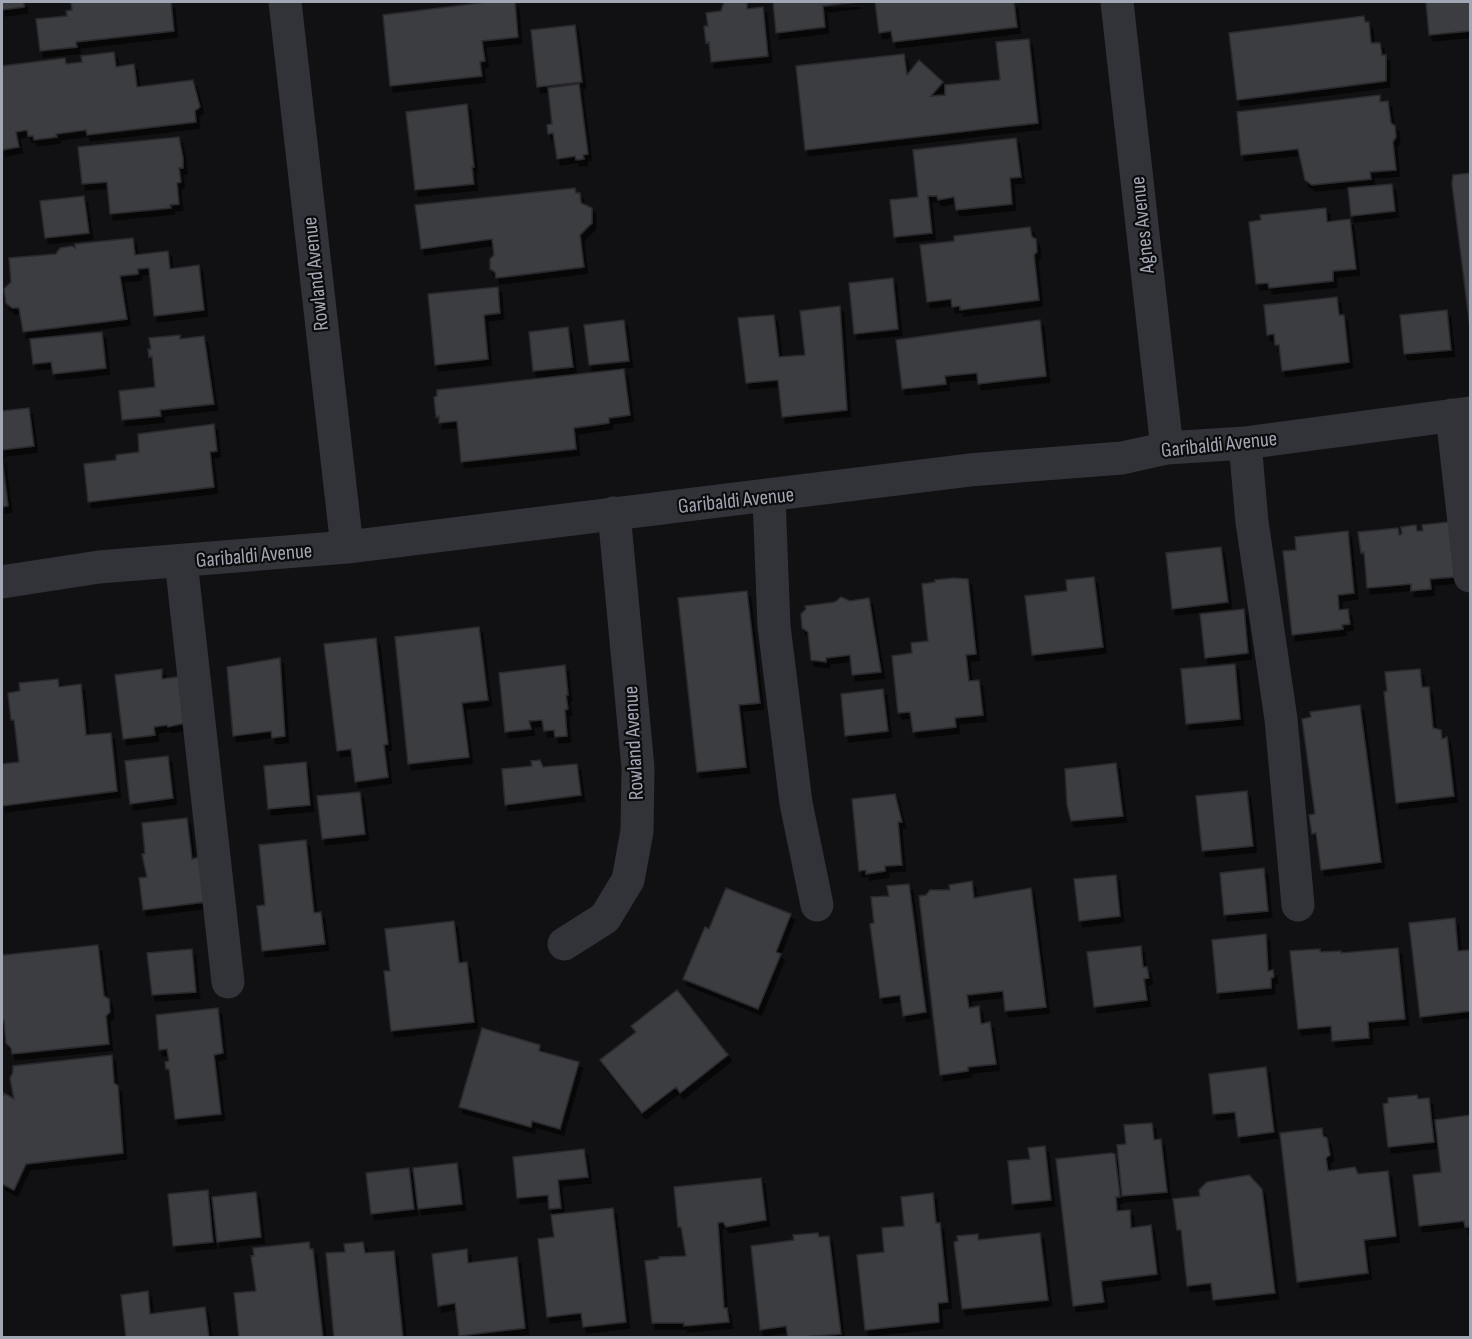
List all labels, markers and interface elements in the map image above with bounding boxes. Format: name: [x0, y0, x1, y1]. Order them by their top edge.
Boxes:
street label: Agnes Avenue: [1125, 175, 1160, 276]
street label: Rowland Avenue: [297, 216, 334, 332]
street label: Garibaldi Avenue: [1160, 426, 1278, 463]
street label: Garibaldi Avenue: [677, 482, 795, 519]
street label: Garibaldi Avenue: [195, 538, 313, 573]
street label: Rowland Avenue: [618, 685, 649, 801]

